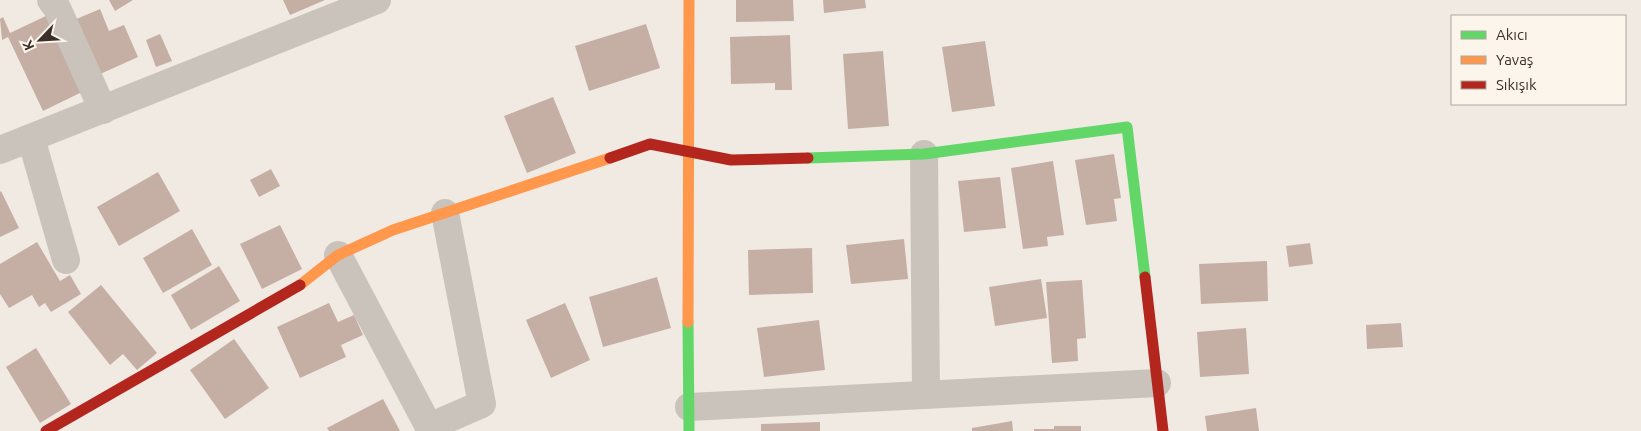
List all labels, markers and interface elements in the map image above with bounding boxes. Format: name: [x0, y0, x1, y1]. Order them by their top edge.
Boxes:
north arrow: [15, 15, 65, 65]
legend: [1451, 15, 1626, 105]
text: Akıcı: [1496, 26, 1528, 43]
text: K: [19, 37, 37, 53]
text: Yavaş: [1496, 51, 1533, 68]
text: Sıkışık: [1496, 76, 1537, 93]

